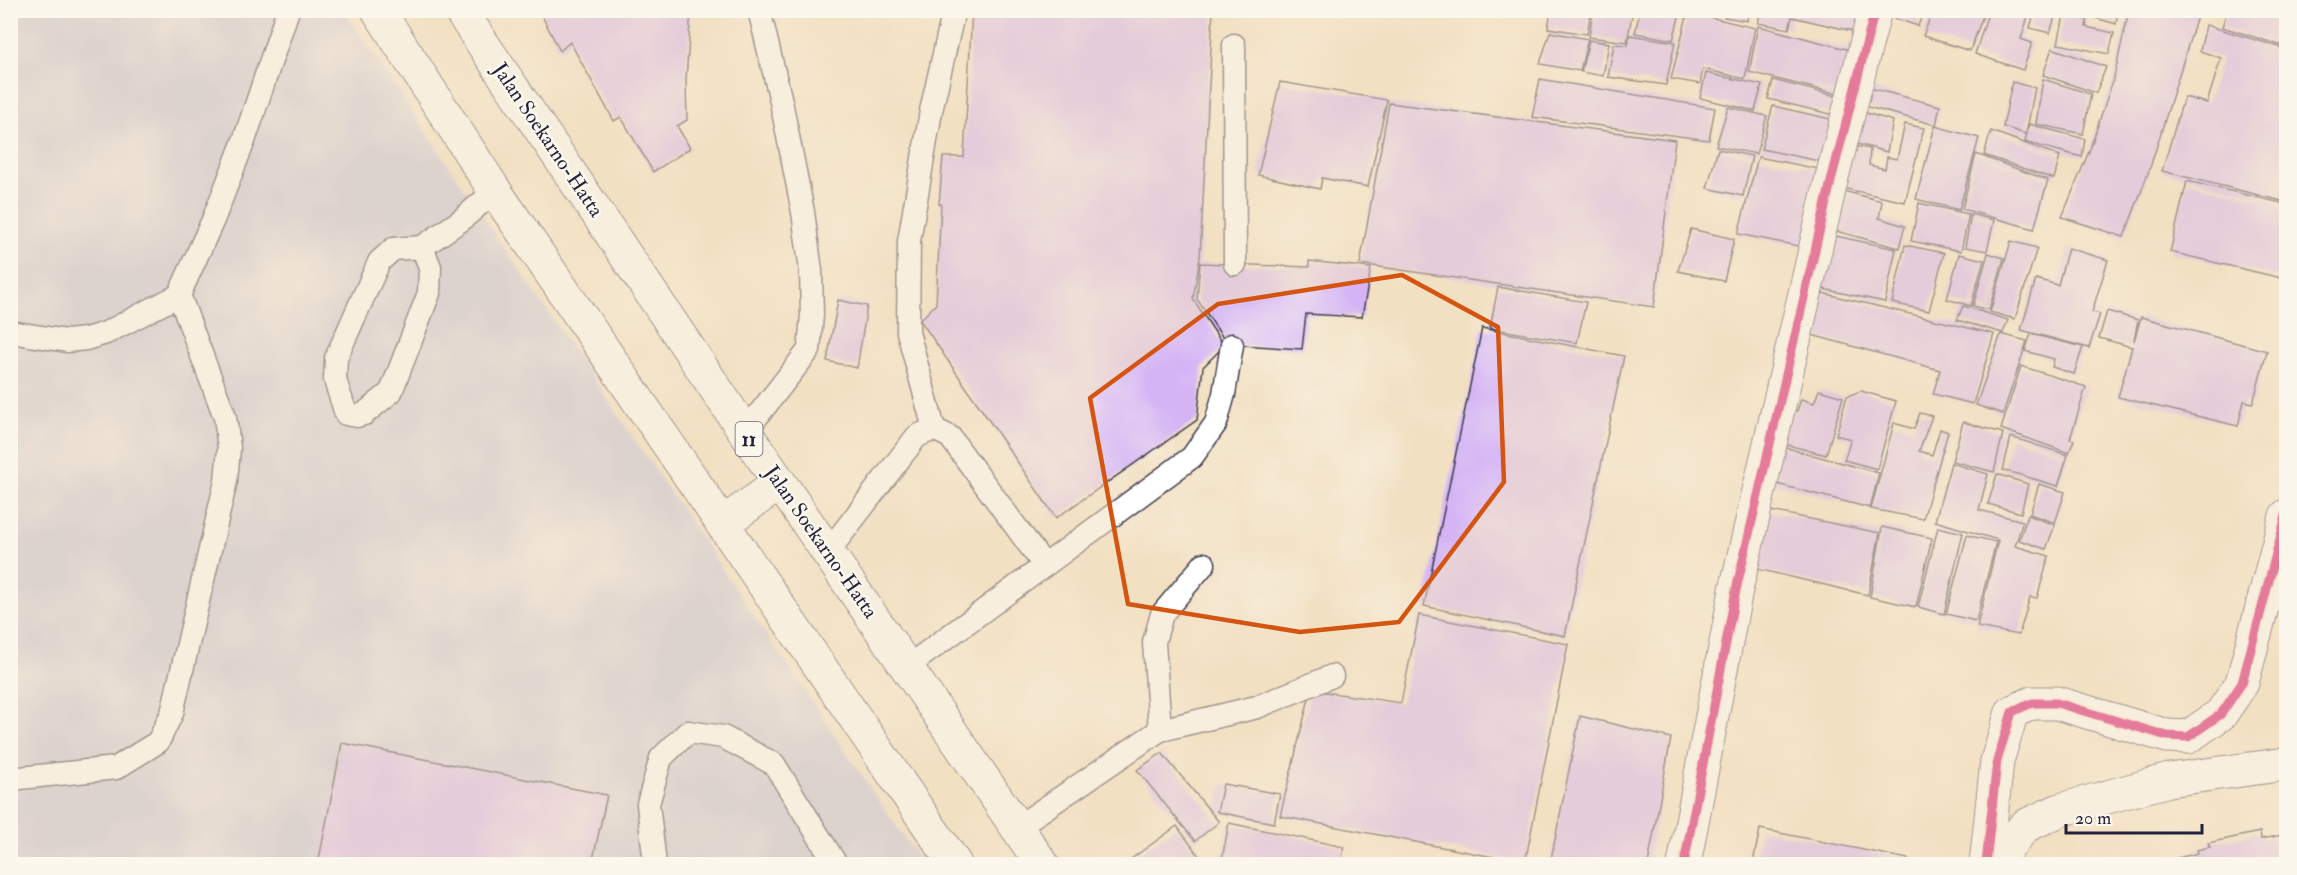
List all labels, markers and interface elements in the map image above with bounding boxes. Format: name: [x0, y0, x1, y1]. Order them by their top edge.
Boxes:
street label: Jalan Soekarno-Hatta: [486, 57, 610, 223]
road number: 11: [736, 422, 762, 456]
street label: Jalan Soekarno-Hatta: [758, 459, 884, 624]
scale bar: [2066, 797, 2202, 835]
text: 20 m: [2075, 807, 2111, 830]

